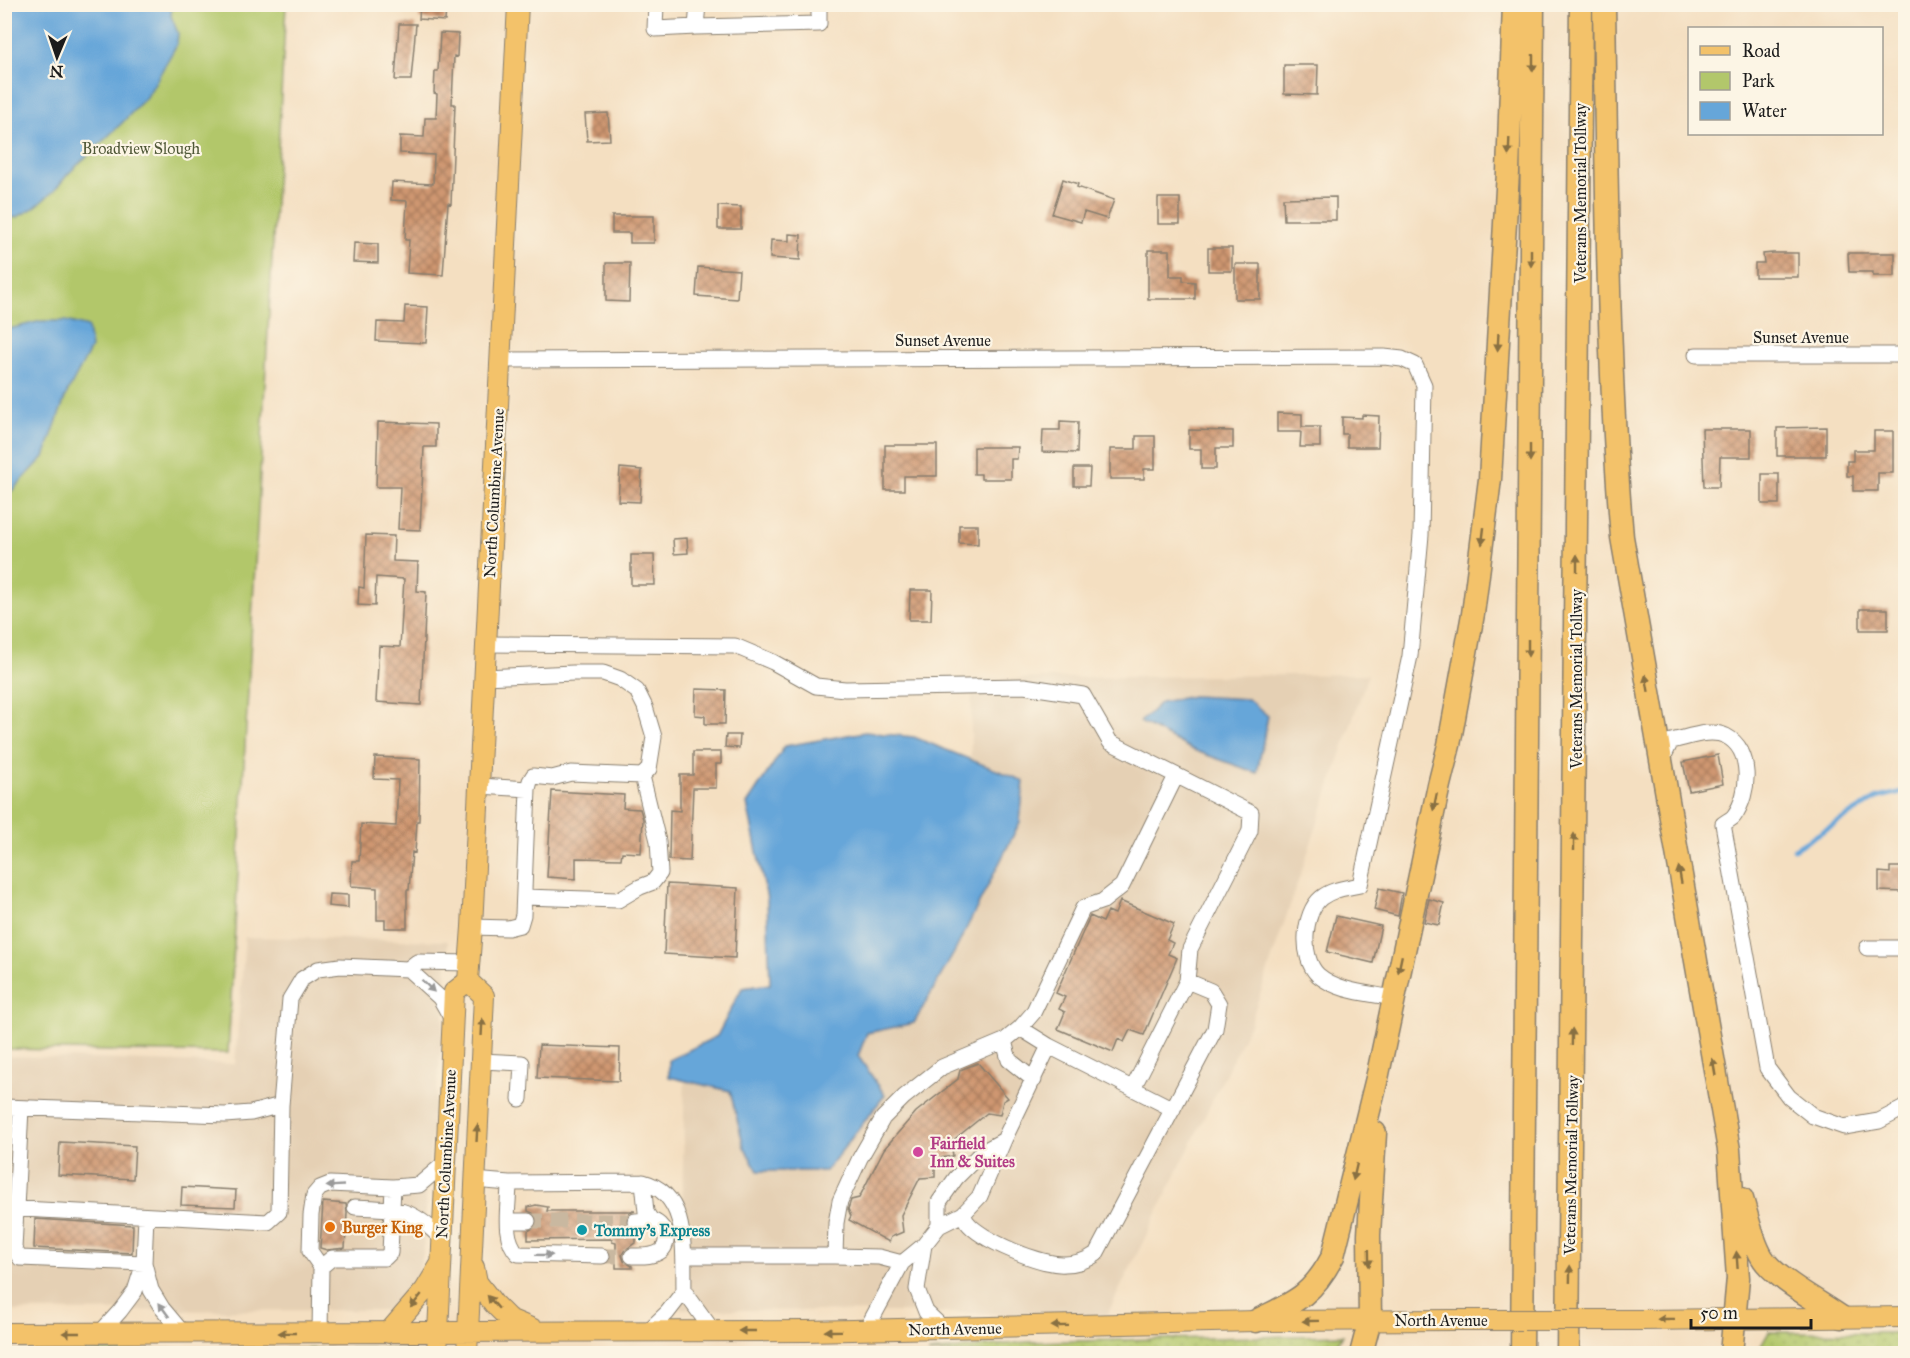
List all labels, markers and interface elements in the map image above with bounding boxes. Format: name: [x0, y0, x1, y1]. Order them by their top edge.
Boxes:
north arrow: [27, 27, 87, 87]
legend: [1688, 27, 1883, 135]
text: Road: [1742, 40, 1780, 62]
one-way arrow: [1528, 53, 1537, 72]
text: N: [49, 62, 64, 81]
text: Park: [1742, 70, 1775, 92]
text: Water: [1742, 100, 1787, 122]
street label: Veterans Memorial Tollway: [1571, 103, 1590, 284]
one-way arrow: [1505, 137, 1514, 156]
park label: Broadview Slough: [82, 139, 200, 159]
one-way arrow: [1526, 248, 1536, 267]
street label: Sunset Avenue: [1753, 328, 1849, 347]
street label: Sunset Avenue: [895, 331, 991, 350]
one-way arrow: [1493, 332, 1503, 351]
street label: North Columbine Avenue: [480, 408, 508, 578]
one-way arrow: [1525, 443, 1534, 462]
one-way arrow: [1478, 526, 1487, 545]
one-way arrow: [1572, 554, 1582, 573]
street label: Veterans Memorial Tollway: [1567, 589, 1586, 770]
one-way arrow: [1523, 638, 1533, 657]
one-way arrow: [1642, 673, 1651, 692]
one-way arrow: [1430, 793, 1440, 811]
one-way arrow: [1569, 833, 1579, 852]
one-way arrow: [1675, 865, 1684, 884]
one-way arrow: [1395, 955, 1405, 973]
one-way arrow: [420, 979, 435, 992]
one-way arrow: [478, 1017, 487, 1036]
one-way arrow: [1568, 1028, 1577, 1047]
one-way arrow: [1709, 1057, 1718, 1076]
street label: North Columbine Avenue: [432, 1069, 460, 1239]
street label: Veterans Memorial Tollway: [1560, 1074, 1582, 1256]
one-way arrow: [472, 1123, 481, 1142]
place label: Fairfield Inn & Suites: [930, 1134, 1015, 1171]
marker: Fairfield Inn & Suites: [911, 1145, 925, 1159]
one-way arrow: [1349, 1163, 1359, 1181]
one-way arrow: [325, 1181, 344, 1190]
place label: Burger King: [342, 1218, 423, 1238]
marker: Burger King: [323, 1220, 337, 1234]
place label: Tommy's Express: [593, 1221, 710, 1241]
marker: Tommy's Express: [575, 1223, 589, 1237]
one-way arrow: [1364, 1249, 1374, 1268]
one-way arrow: [535, 1250, 554, 1260]
one-way arrow: [1732, 1251, 1741, 1270]
one-way arrow: [1565, 1265, 1574, 1284]
scale bar: [1691, 1292, 1811, 1330]
one-way arrow: [410, 1293, 422, 1308]
one-way arrow: [486, 1294, 499, 1310]
one-way arrow: [159, 1302, 171, 1317]
text: 50 m: [1700, 1302, 1738, 1324]
street label: North Avenue: [1394, 1311, 1488, 1330]
one-way arrow: [1657, 1315, 1676, 1324]
one-way arrow: [1302, 1316, 1321, 1326]
street label: North Avenue: [908, 1319, 1002, 1339]
one-way arrow: [1051, 1322, 1070, 1331]
one-way arrow: [738, 1326, 757, 1336]
one-way arrow: [824, 1326, 843, 1336]
one-way arrow: [62, 1328, 81, 1338]
one-way arrow: [278, 1328, 297, 1338]

